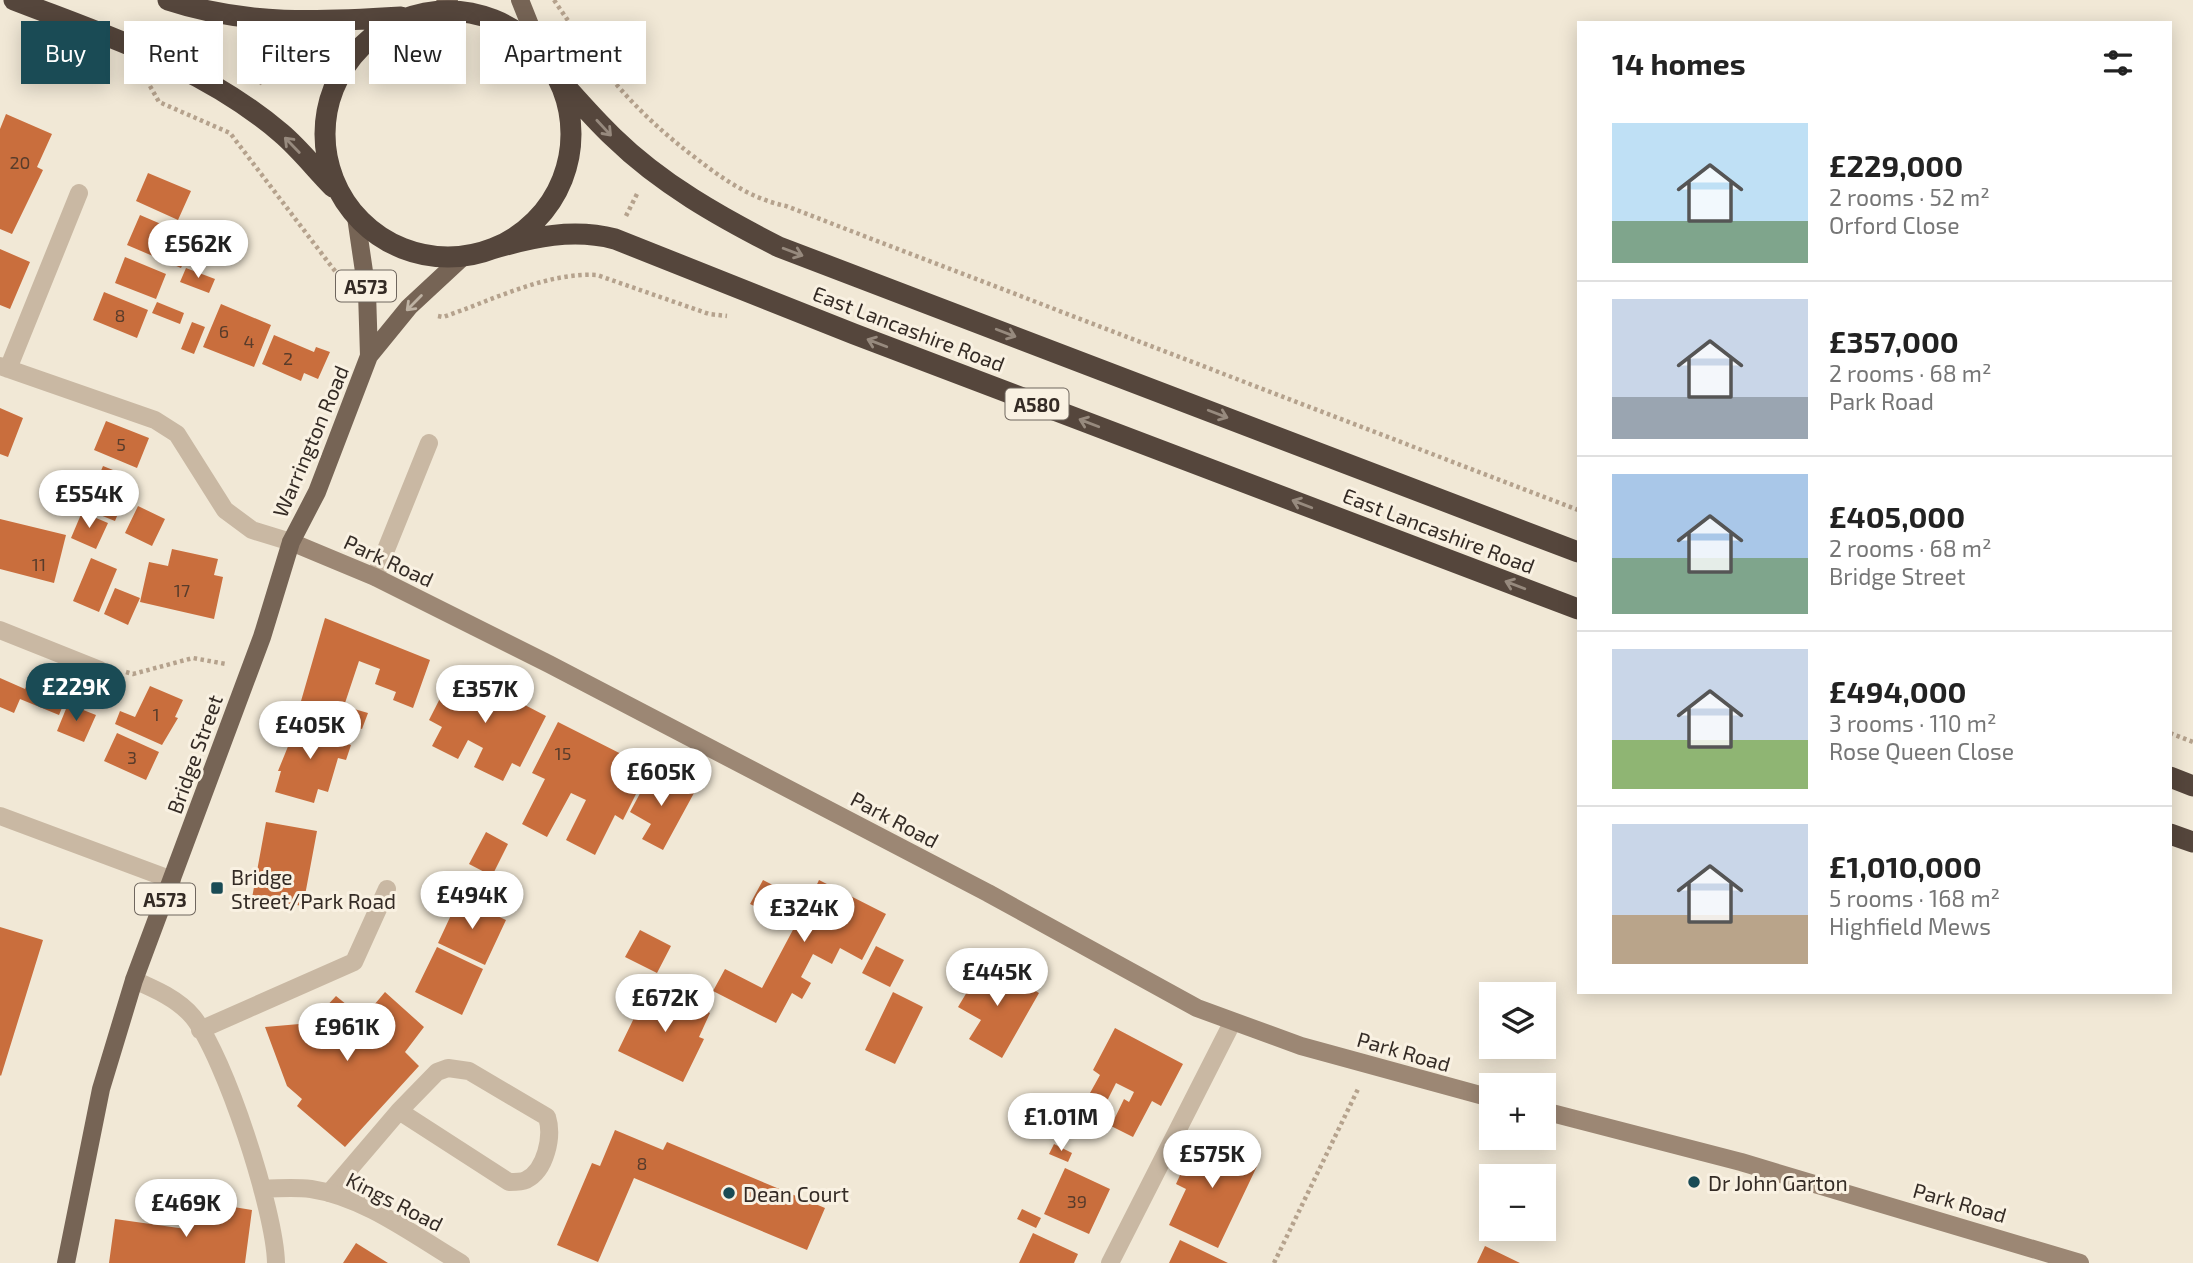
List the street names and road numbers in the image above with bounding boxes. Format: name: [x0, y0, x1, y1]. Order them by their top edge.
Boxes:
road number: A573: [336, 270, 396, 302]
street label: East Lancashire Road: [810, 280, 1008, 376]
street label: Warrington Road: [267, 361, 353, 521]
road number: A580: [1006, 388, 1068, 420]
street label: East Lancashire Road: [1340, 482, 1538, 578]
street label: Park Road: [340, 528, 438, 592]
street label: Bridge Street: [161, 691, 227, 817]
street label: Park Road: [847, 785, 943, 853]
road number: A573: [135, 884, 195, 914]
street label: Park Road: [1355, 1026, 1453, 1076]
street label: Kings Road: [342, 1166, 448, 1236]
street label: Park Road: [1911, 1177, 2009, 1227]

